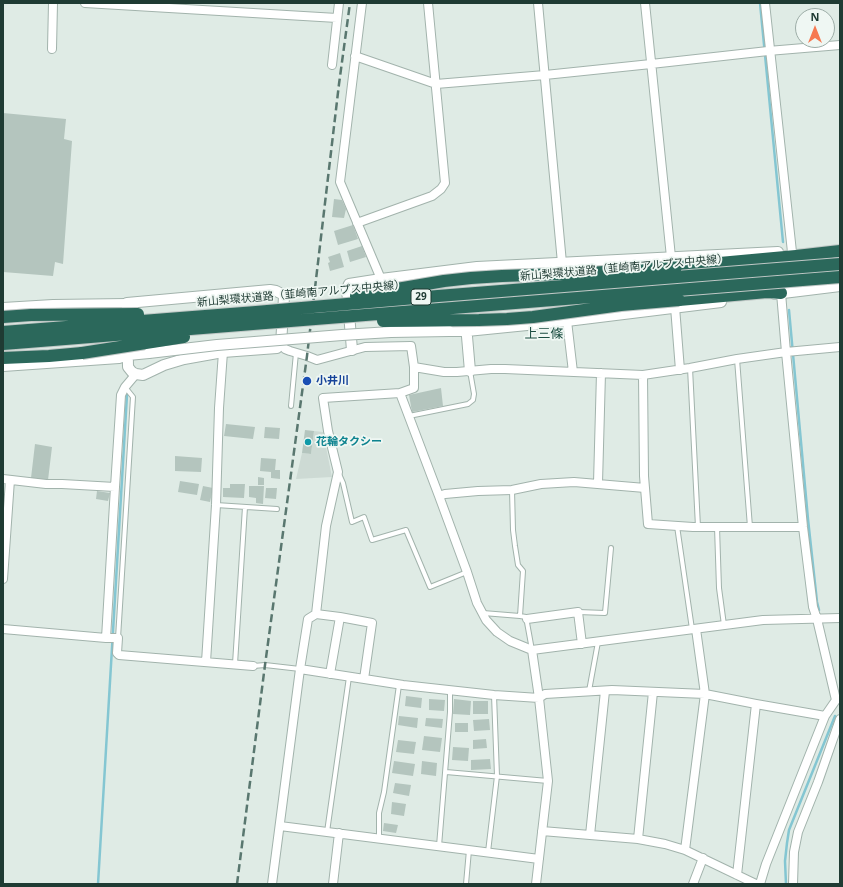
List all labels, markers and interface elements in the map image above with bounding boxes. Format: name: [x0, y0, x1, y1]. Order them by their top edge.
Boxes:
north arrow: [795, 8, 835, 48]
text: N: [811, 9, 819, 24]
street label: 新山梨環状道路（韮崎南アルプス中央線）: [519, 252, 729, 284]
street label: 新山梨環状道路（韮崎南アルプス中央線）: [196, 278, 406, 310]
road number: 29: [411, 289, 431, 305]
district label: 上三條: [525, 326, 563, 342]
place label: 小井川: [316, 374, 349, 388]
marker: 小井川: [301, 375, 313, 387]
place label: 花輪タクシー: [316, 435, 382, 449]
marker: 花輪タクシー: [303, 437, 313, 447]

